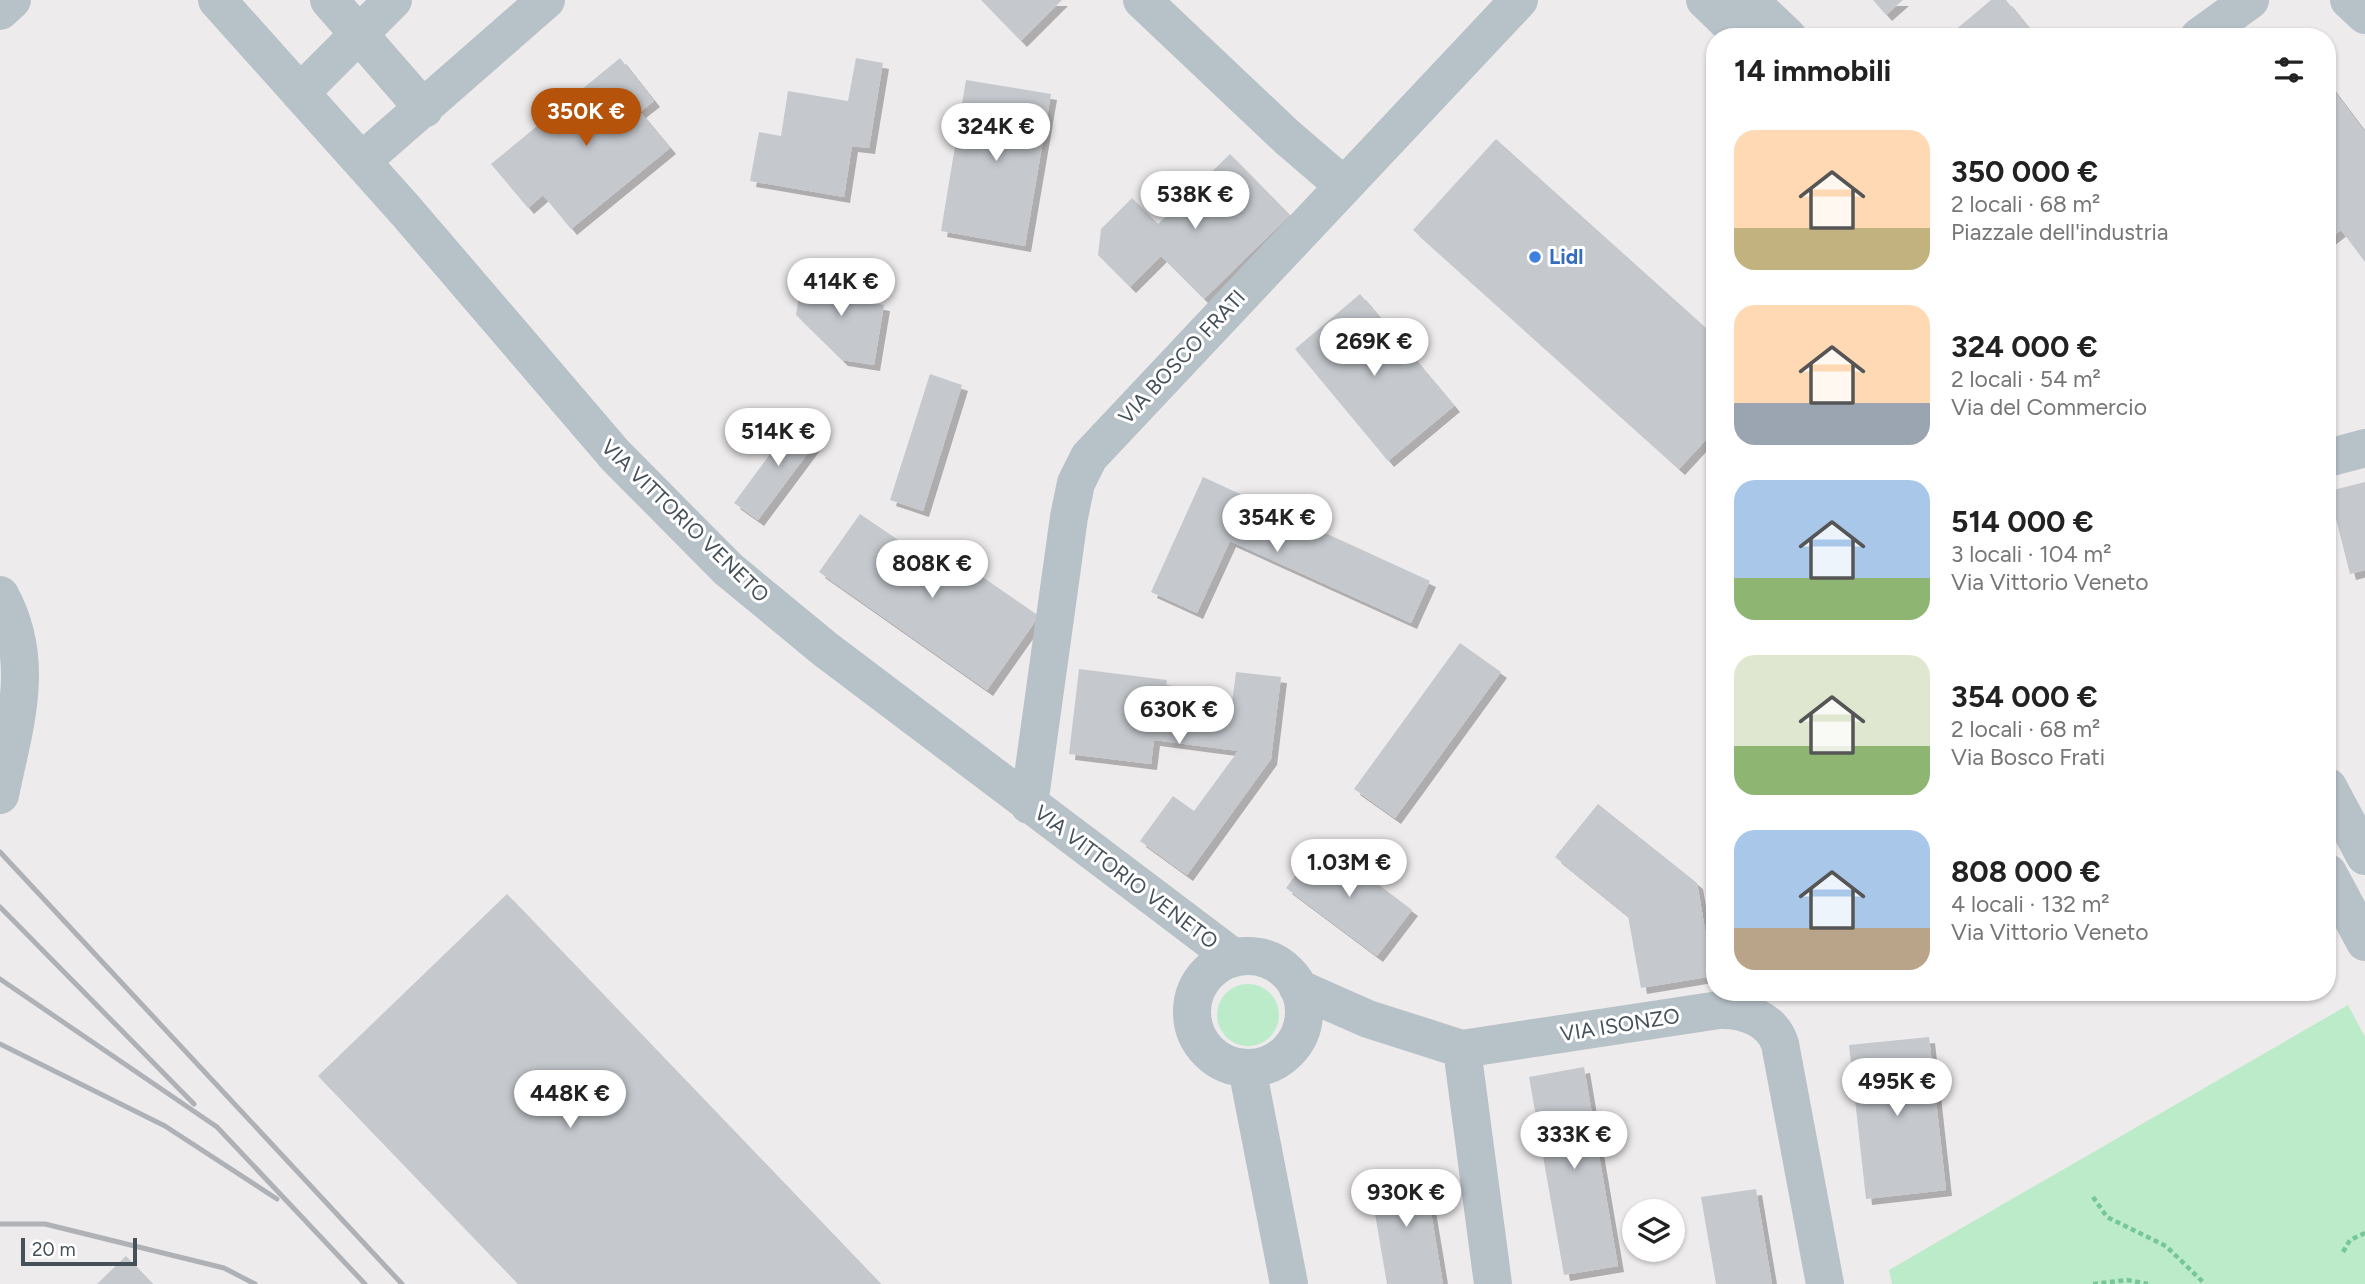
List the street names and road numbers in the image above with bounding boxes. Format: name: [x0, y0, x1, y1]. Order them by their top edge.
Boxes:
street label: VIA BOSCO FRATI: [1113, 284, 1250, 429]
street label: VIA VITTORIO VENETO: [596, 434, 774, 607]
street label: VIA VITTORIO VENETO: [1030, 799, 1223, 954]
street label: VIA ISONZO: [1558, 1003, 1681, 1046]

